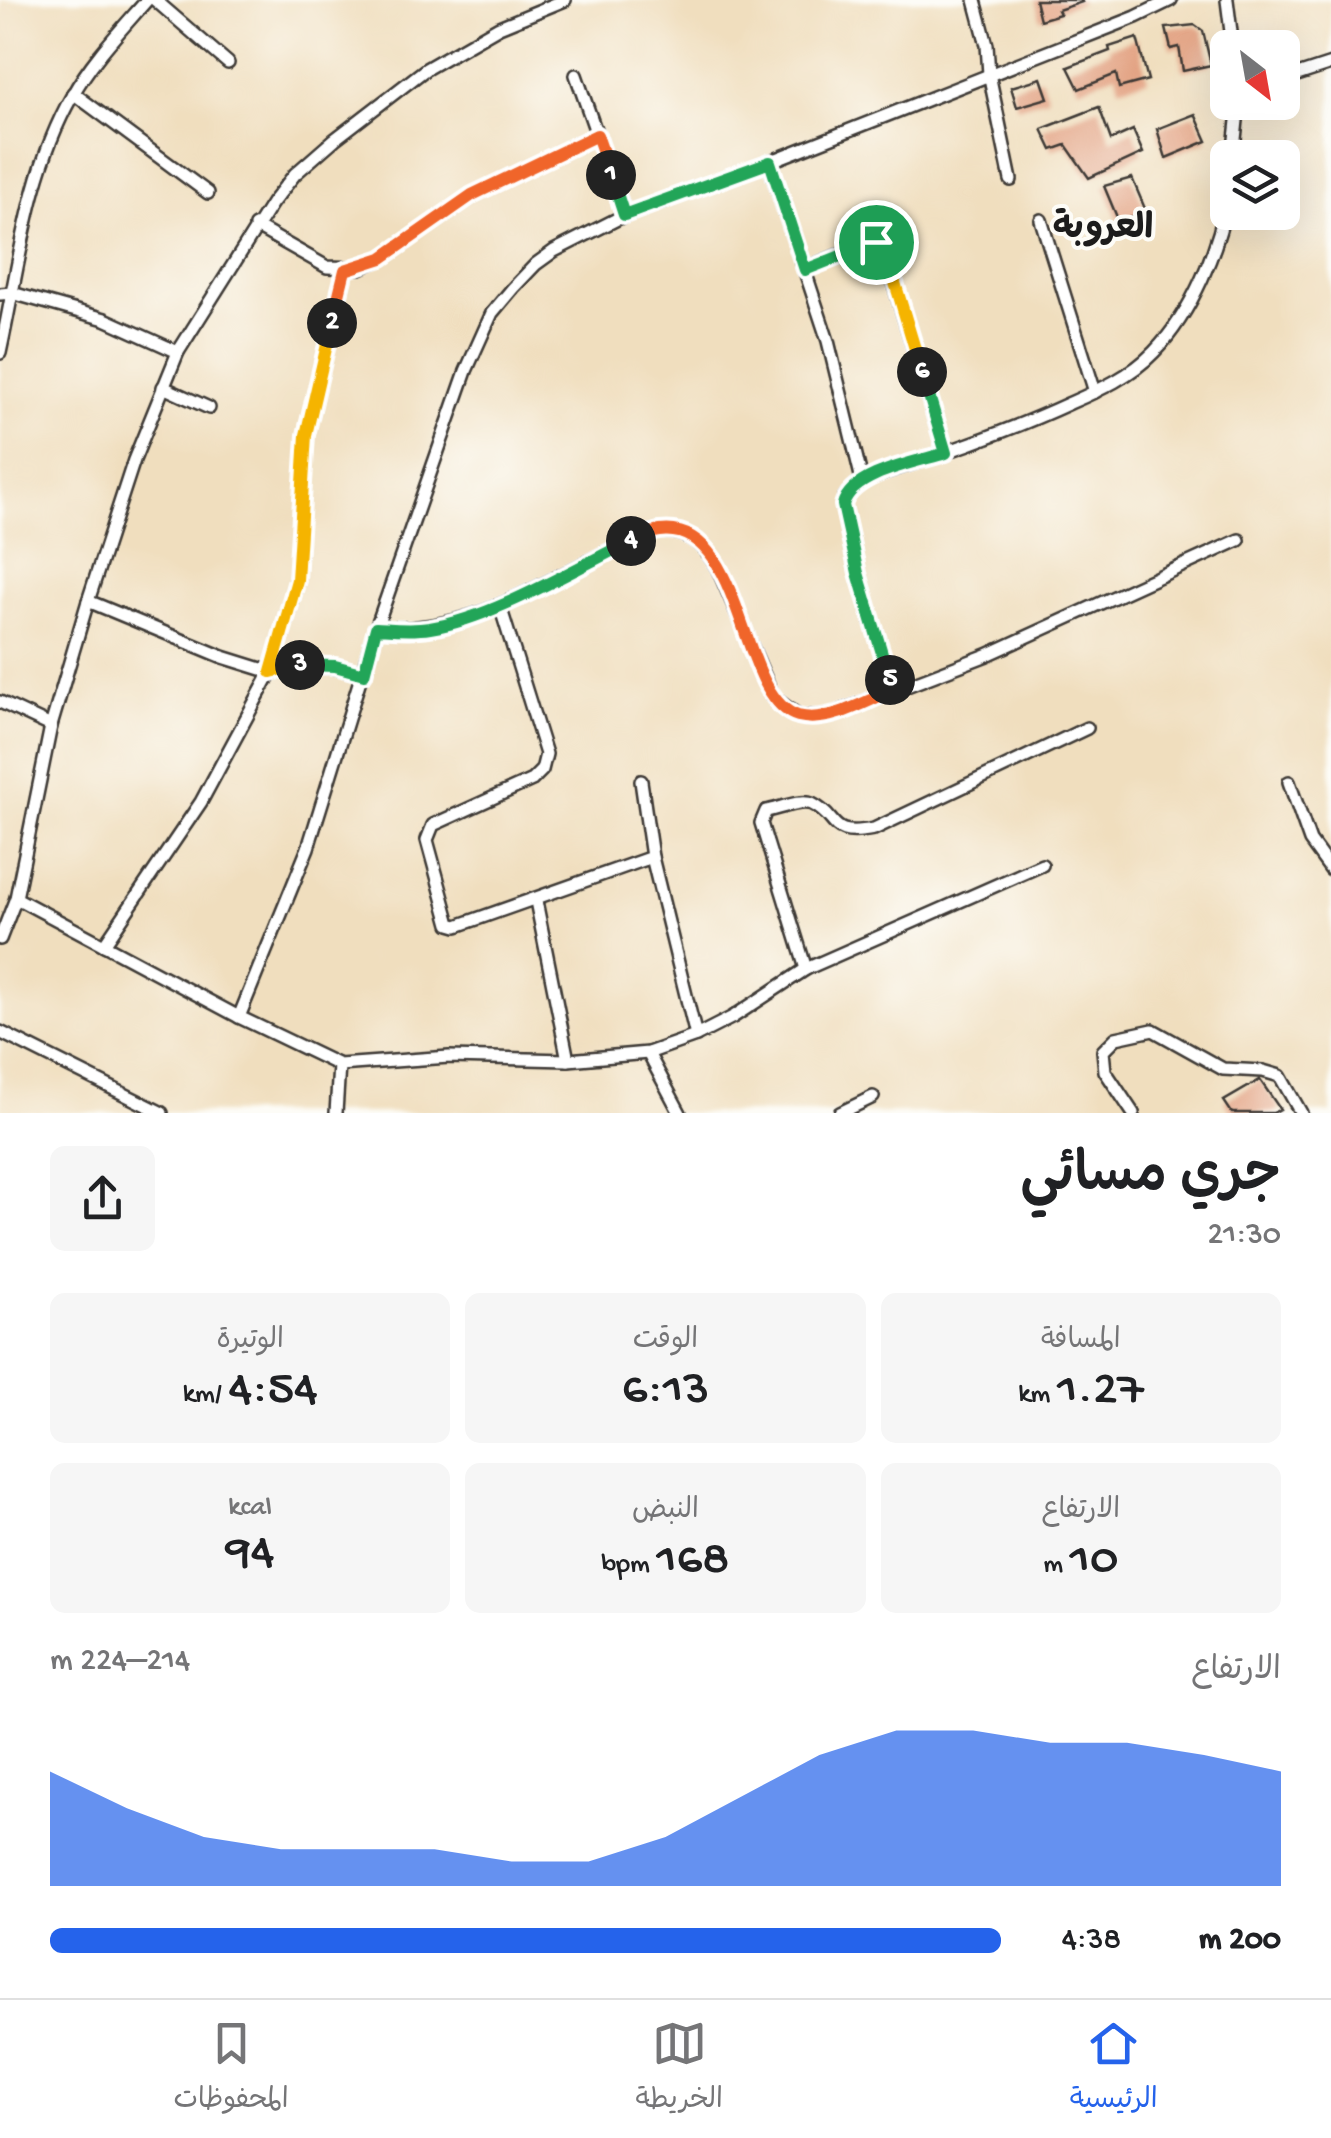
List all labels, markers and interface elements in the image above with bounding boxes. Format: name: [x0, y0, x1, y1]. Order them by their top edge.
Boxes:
north arrow: [1210, 30, 1300, 120]
map controls: [1210, 30, 1300, 230]
button: layers: [1210, 140, 1300, 230]
pin: 1: [586, 150, 636, 200]
text: 1: [605, 158, 617, 191]
pin: [834, 200, 919, 285]
district label: العروبة: [1053, 208, 1153, 251]
icon: arrive: [849, 215, 904, 270]
pin: 2: [307, 298, 357, 348]
text: 2: [325, 306, 339, 339]
pin: 6: [897, 347, 947, 397]
text: 6: [915, 355, 929, 388]
pin: 4: [606, 516, 656, 566]
text: 4: [624, 524, 638, 557]
pin: 3: [275, 640, 325, 690]
text: 3: [293, 648, 307, 681]
pin: 5: [865, 655, 915, 705]
text: 5: [883, 663, 897, 696]
button: share: [50, 1146, 155, 1251]
text: جري مسائي: [1020, 1147, 1281, 1211]
text: 21:30: [1208, 1217, 1281, 1255]
text: الوتيرة: [216, 1325, 284, 1358]
text: الوقت: [633, 1325, 698, 1358]
text: المسافة: [1041, 1325, 1121, 1358]
text: 4:54: [228, 1362, 318, 1421]
text: 6:13: [622, 1362, 709, 1421]
text: 1.27: [1057, 1362, 1144, 1421]
text: /km: [183, 1379, 228, 1412]
text: km: [1018, 1379, 1057, 1412]
text: kcal: [228, 1492, 272, 1525]
text: النبض: [632, 1495, 699, 1528]
text: الارتفاع: [1042, 1495, 1120, 1528]
text: 94: [226, 1525, 275, 1584]
text: 168: [657, 1532, 730, 1591]
text: 10: [1070, 1532, 1118, 1591]
text: bpm: [601, 1549, 657, 1582]
text: m: [1043, 1549, 1070, 1582]
text: 214–224 m: [50, 1643, 190, 1681]
text: الارتفاع: [1191, 1653, 1281, 1691]
text: 4:38: [1062, 1922, 1121, 1960]
text: 200 m: [1199, 1922, 1281, 1960]
tab: المحفوظات: [173, 2016, 289, 2122]
tab: الخريطة: [636, 2016, 723, 2122]
tab: الرئيسية: [1070, 2016, 1158, 2122]

